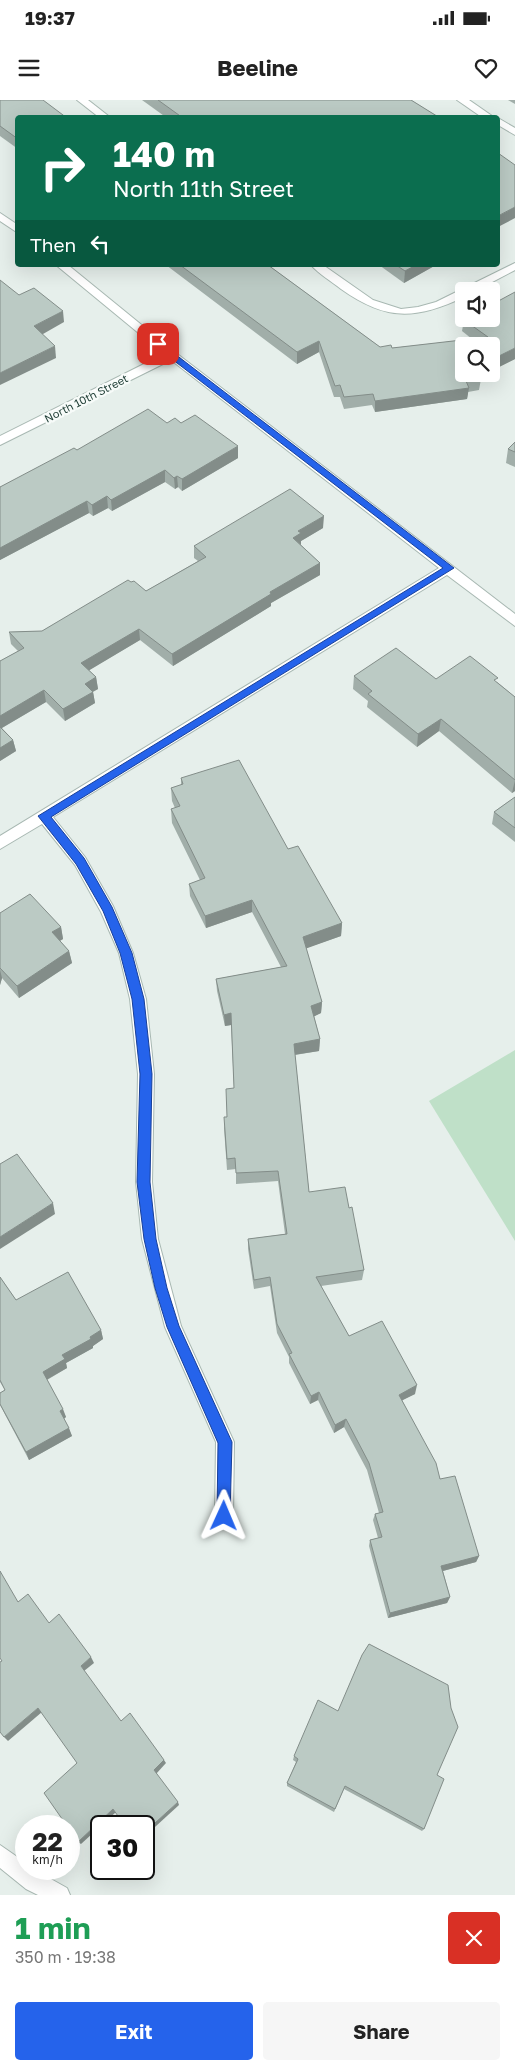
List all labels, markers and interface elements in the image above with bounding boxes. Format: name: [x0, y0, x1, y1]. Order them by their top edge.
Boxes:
text: 19:37: [25, 6, 75, 29]
icon: menu: [15, 54, 43, 82]
text: Beeline: [217, 54, 298, 81]
icon: heart: [472, 54, 500, 82]
text: 140 m: [113, 133, 215, 175]
icon: right: [30, 135, 95, 200]
text: North 11th Street: [113, 175, 294, 202]
icon: left: [86, 230, 114, 258]
text: Then: [30, 233, 76, 256]
map controls: [455, 282, 500, 382]
button: sound: [455, 282, 500, 327]
pin: [137, 323, 179, 365]
icon: arrive: [144, 330, 172, 358]
button: search: [455, 337, 500, 382]
street label: North 10th Street: [42, 371, 130, 425]
position arrow: [197, 1489, 249, 1541]
speed limit sign: 30: [90, 1815, 155, 1880]
text: 22: [32, 1826, 63, 1857]
text: km/h: [32, 1852, 63, 1867]
text: 1 min: [15, 1910, 91, 1946]
button: close: [448, 1912, 500, 1964]
text: 350 m · 19:38: [15, 1947, 116, 1967]
button: Exit: [15, 2002, 253, 2060]
button: Share: [263, 2002, 500, 2060]

